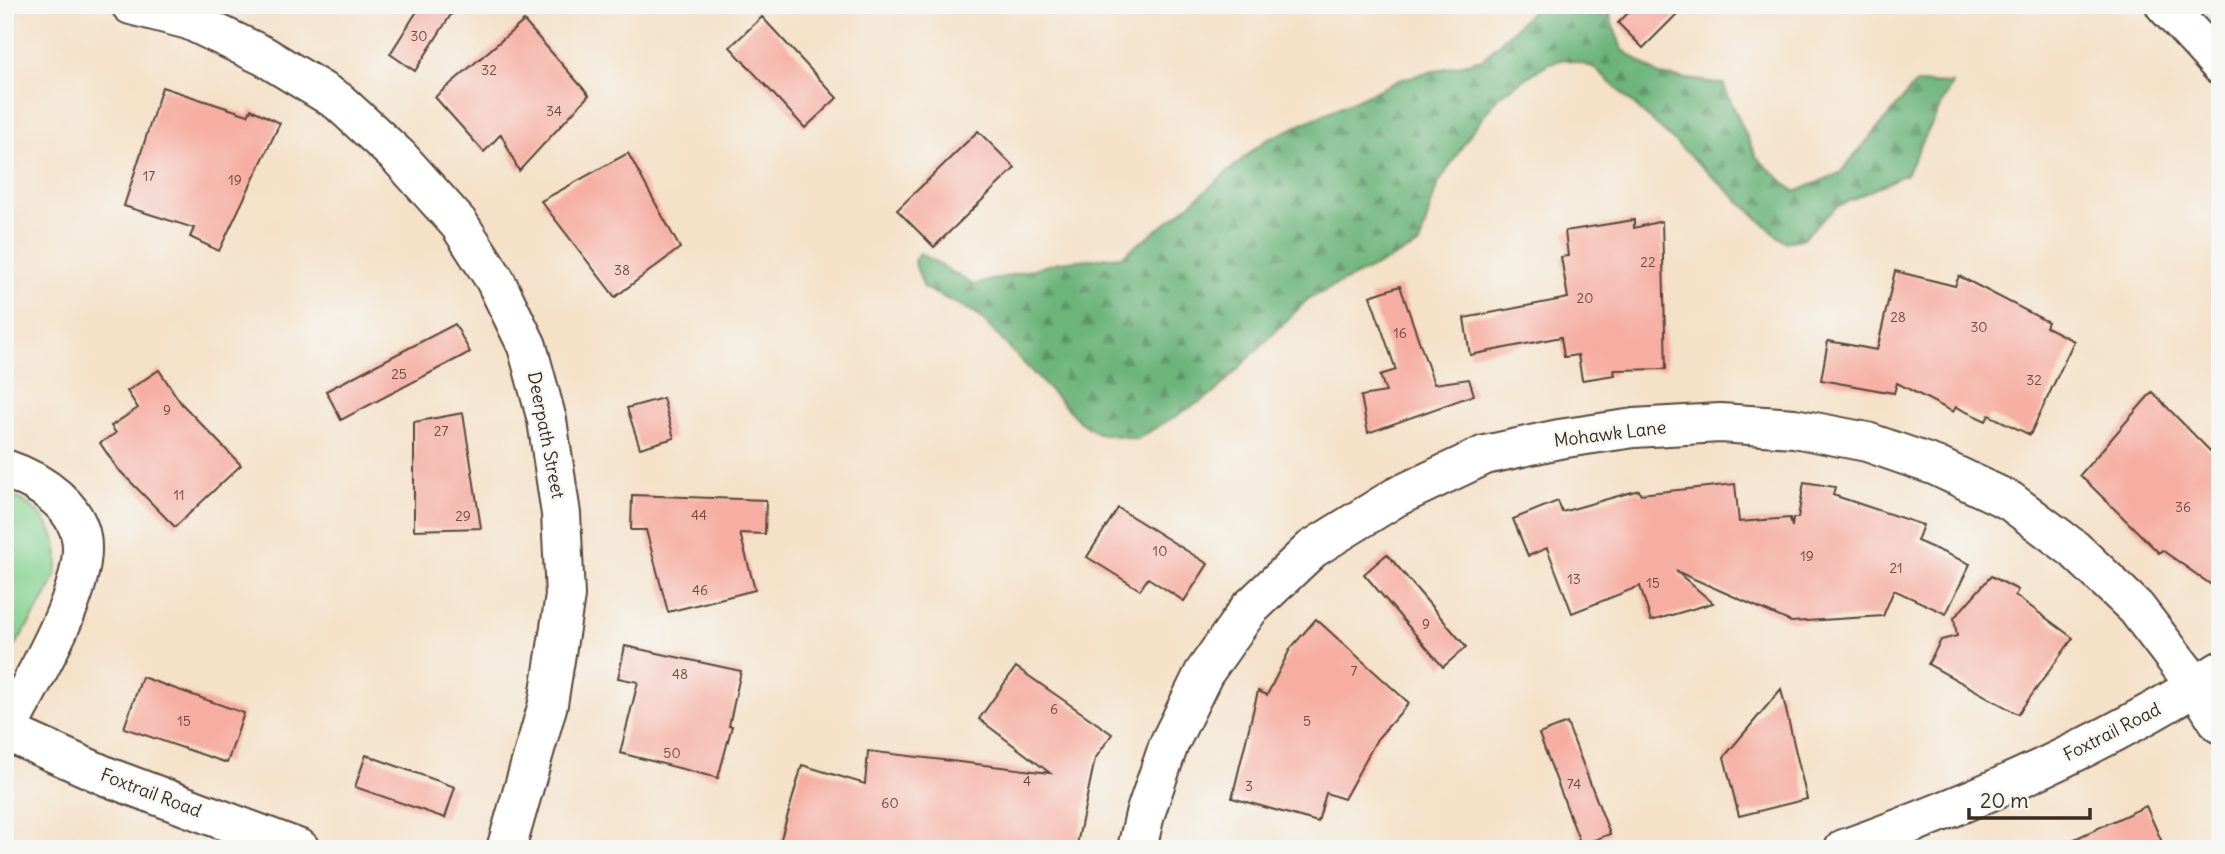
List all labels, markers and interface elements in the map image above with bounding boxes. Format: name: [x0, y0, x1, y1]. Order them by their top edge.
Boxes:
house number: 30: [410, 27, 428, 45]
house number: 32: [481, 61, 497, 79]
house number: 34: [546, 102, 562, 120]
house number: 17: [143, 167, 155, 185]
house number: 19: [228, 171, 242, 189]
house number: 22: [1640, 253, 1656, 271]
house number: 38: [614, 261, 630, 279]
house number: 20: [1577, 289, 1593, 307]
house number: 28: [1890, 308, 1906, 326]
house number: 30: [1970, 318, 1988, 336]
house number: 16: [1393, 324, 1407, 342]
house number: 25: [391, 365, 407, 383]
street label: Deerpath Street: [523, 369, 570, 500]
house number: 32: [2026, 371, 2042, 389]
house number: 9: [163, 401, 171, 419]
street label: Mohawk Lane: [1552, 415, 1667, 452]
house number: 27: [434, 422, 448, 440]
house number: 11: [173, 486, 185, 504]
house number: 36: [2175, 498, 2191, 516]
house number: 44: [691, 506, 707, 524]
house number: 29: [455, 507, 471, 525]
house number: 10: [1153, 542, 1167, 560]
house number: 19: [1800, 547, 1814, 565]
house number: 21: [1889, 559, 1903, 577]
house number: 13: [1567, 570, 1581, 588]
house number: 15: [1646, 574, 1660, 592]
house number: 46: [692, 581, 708, 599]
house number: 9: [1422, 615, 1430, 633]
house number: 7: [1351, 662, 1358, 680]
house number: 48: [672, 665, 688, 683]
street label: Foxtrail Road: [2059, 697, 2165, 766]
house number: 6: [1050, 700, 1058, 718]
house number: 15: [177, 712, 191, 730]
house number: 5: [1303, 712, 1311, 730]
house number: 50: [663, 744, 681, 762]
street label: Foxtrail Road: [98, 763, 205, 822]
house number: 4: [1023, 772, 1031, 790]
house number: 74: [1567, 775, 1581, 793]
house number: 3: [1245, 777, 1253, 795]
scale bar: [1969, 777, 2090, 821]
text: 20 m: [1980, 787, 2029, 814]
house number: 60: [881, 794, 899, 812]

